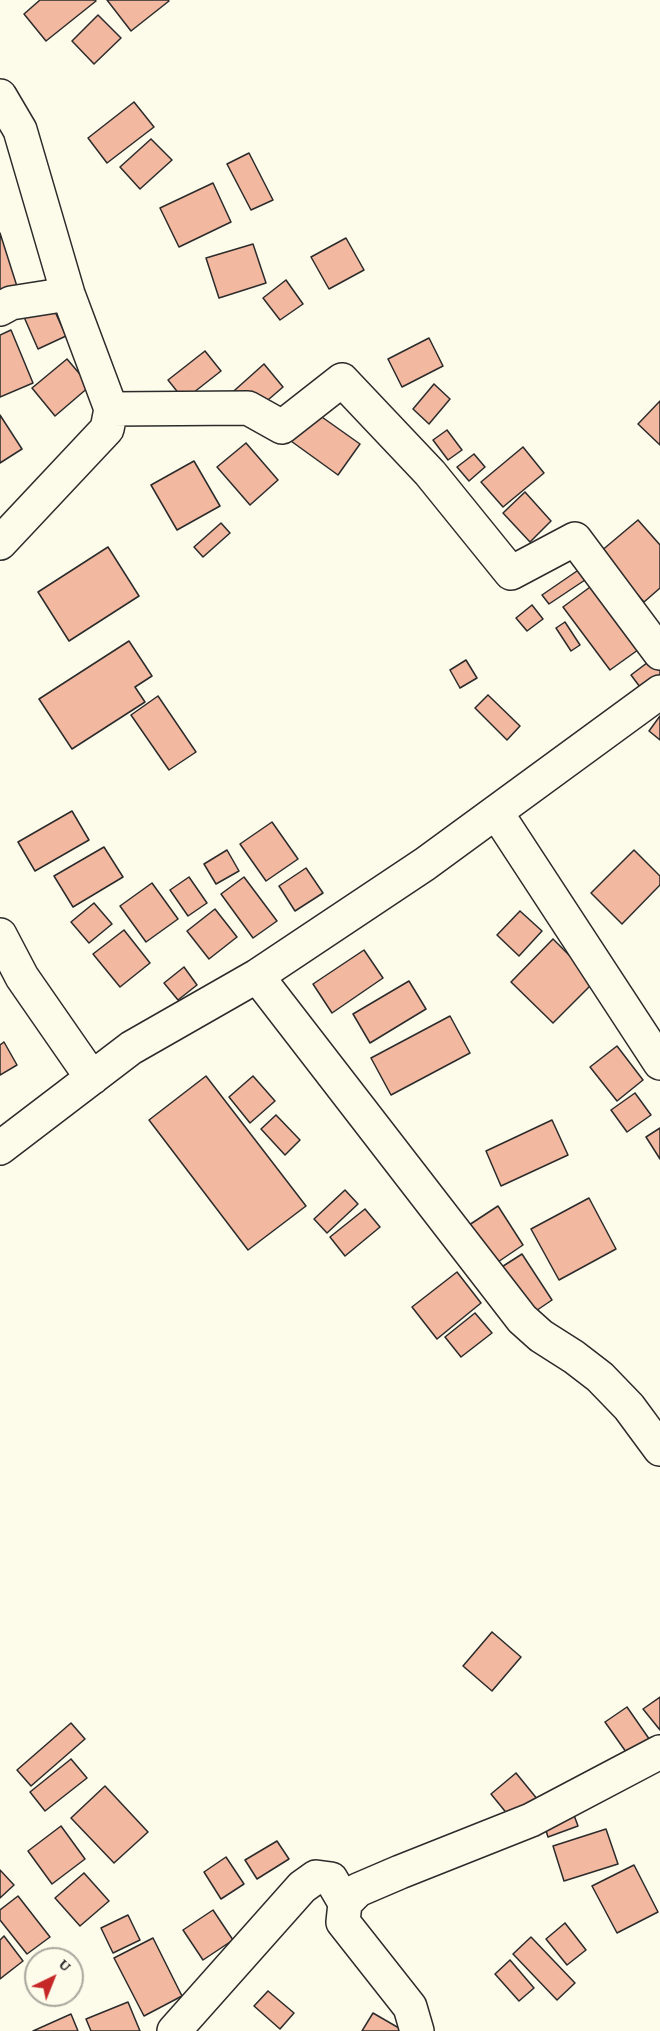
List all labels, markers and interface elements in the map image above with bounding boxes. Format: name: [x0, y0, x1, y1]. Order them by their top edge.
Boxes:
north arrow: [24, 1947, 84, 2007]
text: U: [55, 1955, 75, 1975]

